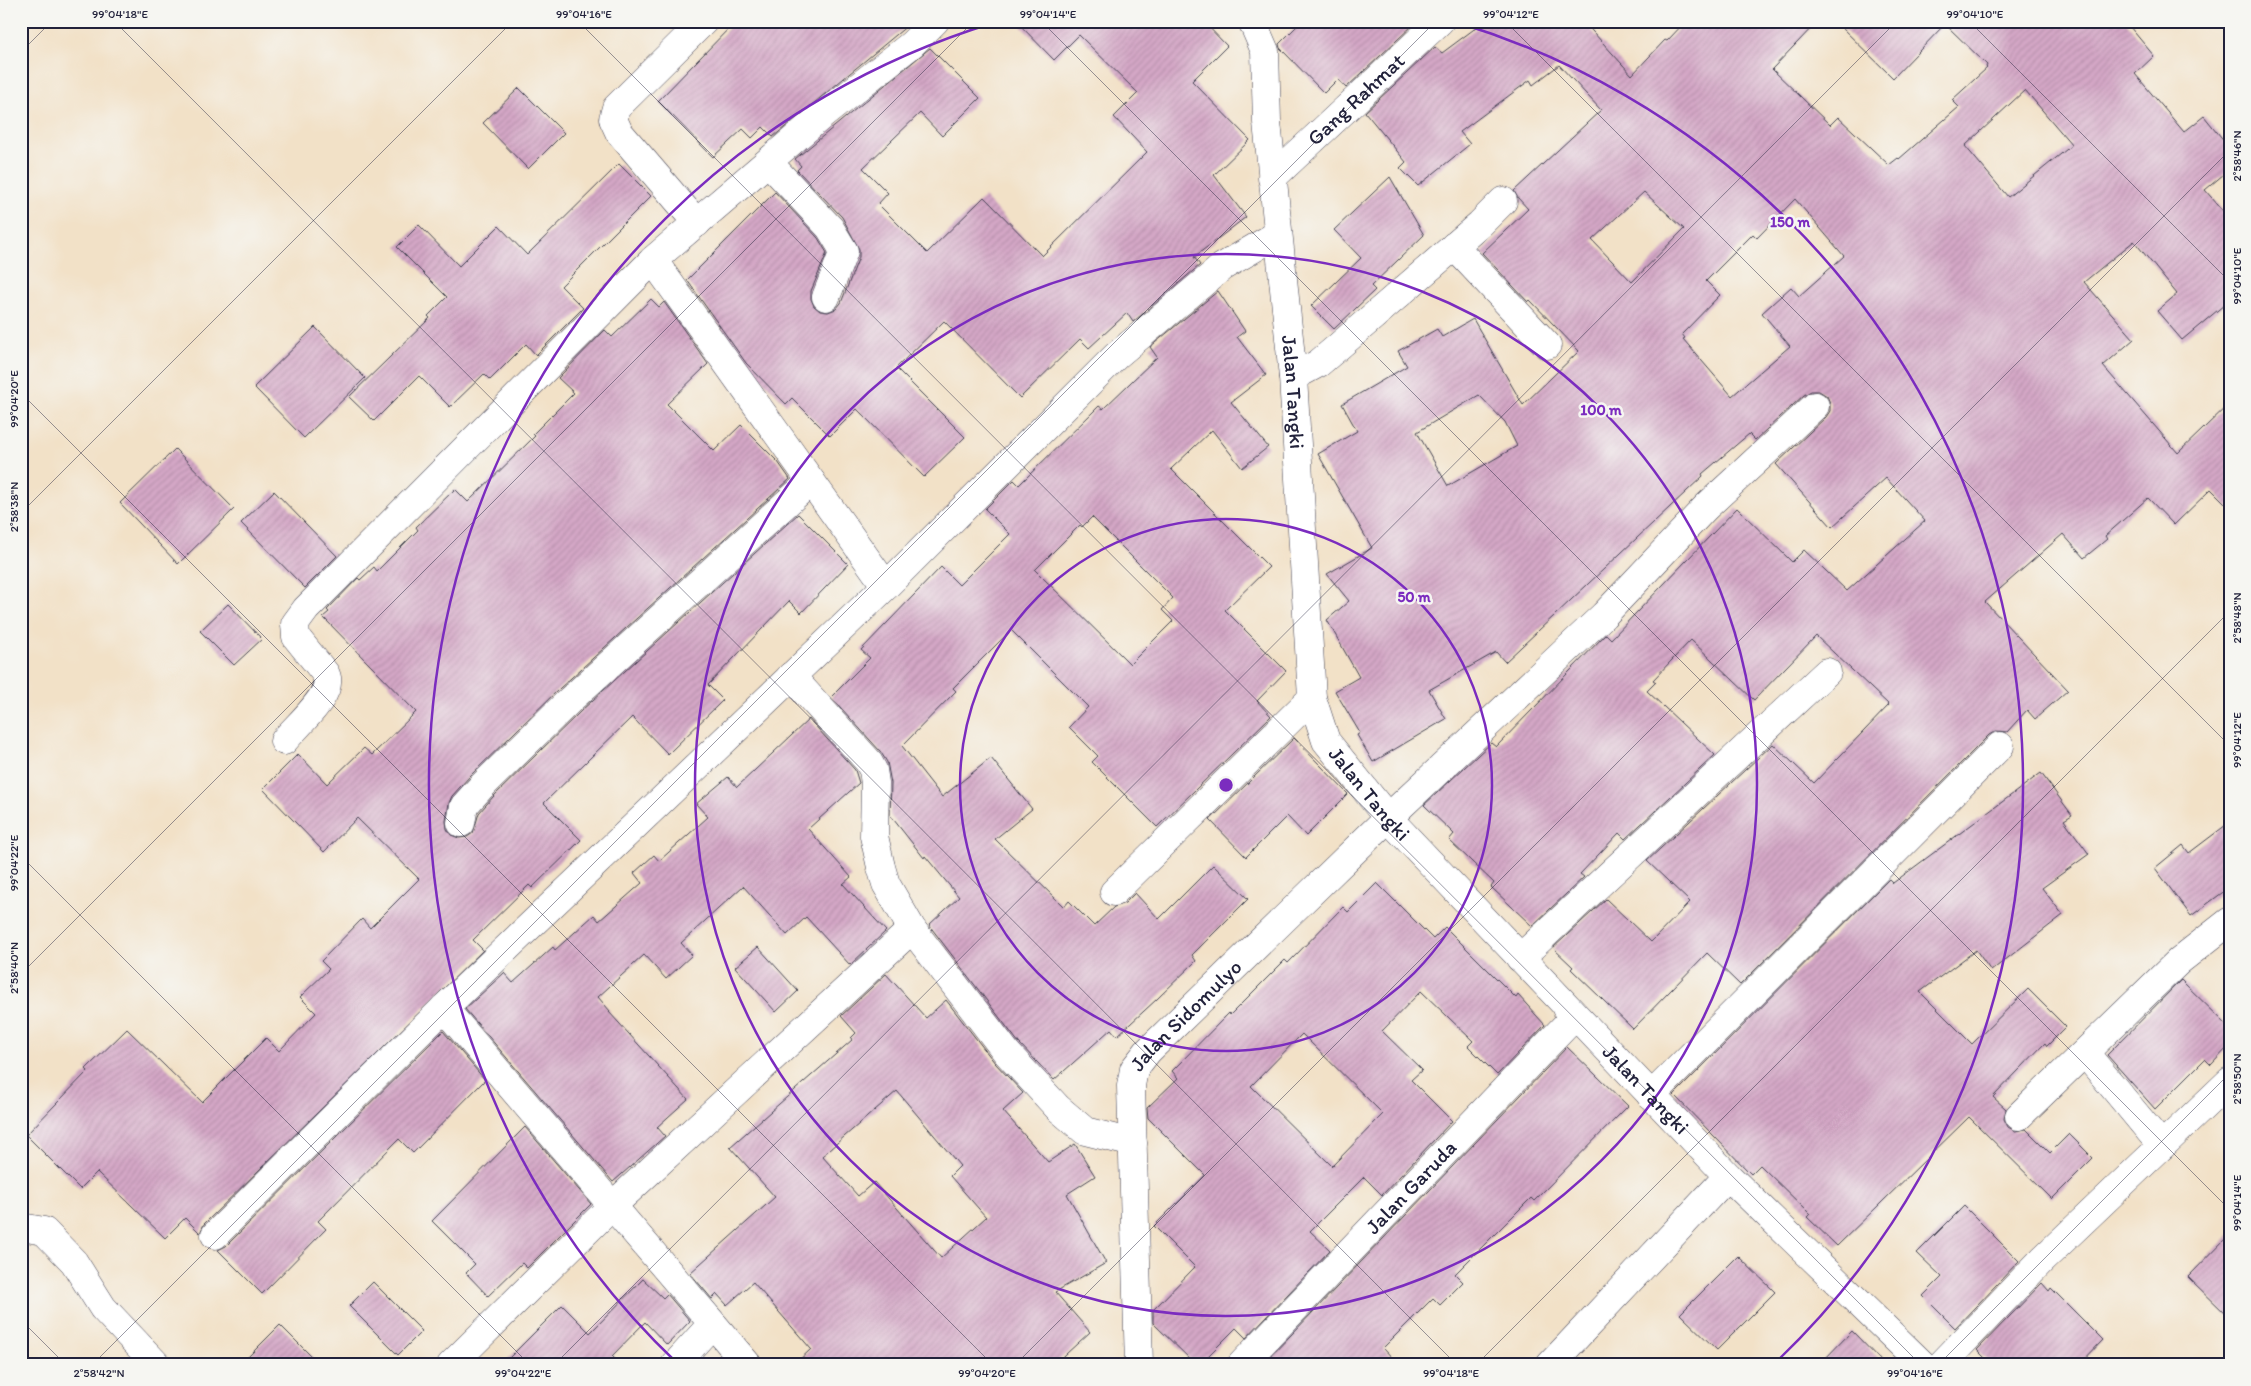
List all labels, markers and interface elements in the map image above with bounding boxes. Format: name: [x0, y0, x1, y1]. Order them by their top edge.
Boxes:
text: 99°04'18"E: [92, 7, 148, 21]
text: 99°04'16"E: [556, 7, 612, 21]
text: 99°04'14"E: [1020, 7, 1077, 21]
text: 99°04'12"E: [1483, 7, 1539, 21]
text: 99°04'10"E: [1947, 7, 2004, 21]
street label: Gang Rahmat: [1302, 48, 1410, 150]
text: 2°58'46"N: [2230, 130, 2244, 182]
text: 150 m: [1770, 213, 1810, 231]
text: 99°04'10"E: [2230, 247, 2244, 304]
street label: Jalan Tangki: [1277, 334, 1310, 450]
text: 99°04'20"E: [7, 370, 21, 428]
text: 100 m: [1580, 401, 1622, 419]
text: 2°58'38"N: [7, 482, 21, 532]
text: 50 m: [1397, 588, 1431, 606]
text: 2°58'48"N: [2230, 592, 2244, 644]
text: 99°04'12"E: [2230, 712, 2244, 768]
street label: Jalan Tangki: [1324, 741, 1416, 846]
centre of rings: [1217, 776, 1235, 794]
text: 99°04'22"E: [7, 834, 21, 891]
text: 2°58'40"N: [7, 942, 21, 994]
street label: Jalan Sidomulyo: [1124, 954, 1247, 1076]
street label: Jalan Tangki: [1598, 1039, 1695, 1139]
text: 2°58'50"N: [2230, 1053, 2244, 1105]
street label: Jalan Garuda: [1360, 1135, 1461, 1239]
text: 99°04'14"E: [2230, 1174, 2244, 1231]
text: 2°58'42"N: [74, 1366, 124, 1380]
text: 99°04'22"E: [495, 1366, 552, 1380]
text: 99°04'20"E: [958, 1366, 1016, 1380]
text: 99°04'18"E: [1423, 1366, 1479, 1380]
text: 99°04'16"E: [1887, 1366, 1943, 1380]

